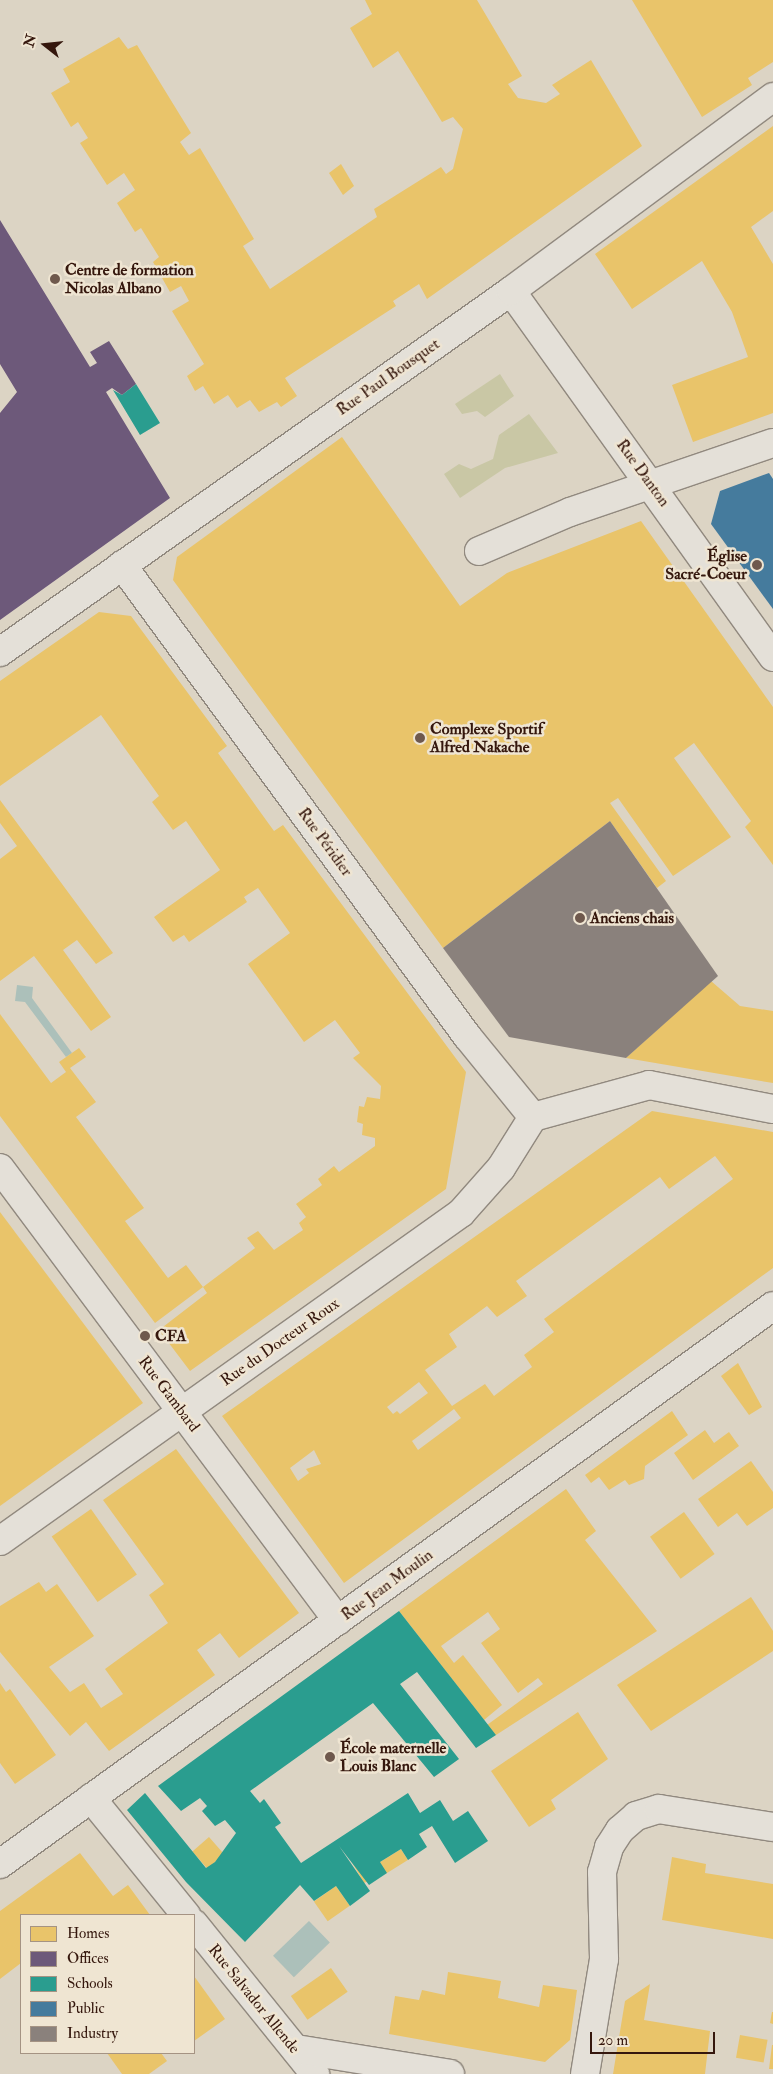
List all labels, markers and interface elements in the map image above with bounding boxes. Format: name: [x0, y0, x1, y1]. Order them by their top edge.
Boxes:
north arrow: [20, 20, 70, 70]
text: N: [20, 32, 40, 49]
place label: Centre de formation Nicolas Albano: [65, 260, 194, 298]
marker: Centre de formation Nicolas Albano: [49, 273, 61, 285]
street label: Rue Paul Bousquet: [333, 334, 443, 420]
street label: Rue Danton: [612, 436, 674, 510]
place label: Église Sacré-Coeur: [665, 546, 747, 584]
marker: Église Sacré-Coeur: [751, 559, 763, 571]
place label: Complexe Sportif Alfred Nakache: [430, 719, 543, 757]
marker: Complexe Sportif Alfred Nakache: [414, 732, 426, 744]
street label: Rue Péridier: [294, 804, 356, 880]
place label: Anciens chais: [590, 908, 674, 928]
marker: Anciens chais: [574, 912, 586, 924]
street label: Rue du Docteur Roux: [217, 1294, 343, 1390]
place label: CFA: [155, 1326, 186, 1346]
marker: CFA: [139, 1330, 151, 1342]
street label: Rue Gambard: [134, 1352, 204, 1436]
street label: Rue Jean Moulin: [337, 1545, 437, 1625]
place label: École maternelle Louis Blanc: [340, 1738, 446, 1776]
marker: École maternelle Louis Blanc: [324, 1751, 336, 1763]
legend: [20, 1914, 195, 2054]
text: Homes: [67, 1924, 109, 1943]
street label: Rue Salvador Allende: [204, 1940, 304, 2058]
text: Offices: [67, 1949, 109, 1968]
text: Schools: [67, 1974, 113, 1993]
text: Public: [67, 1999, 105, 2018]
scale bar: [593, 2022, 718, 2054]
text: Industry: [67, 2024, 118, 2043]
text: 20 m: [598, 2031, 628, 2050]

